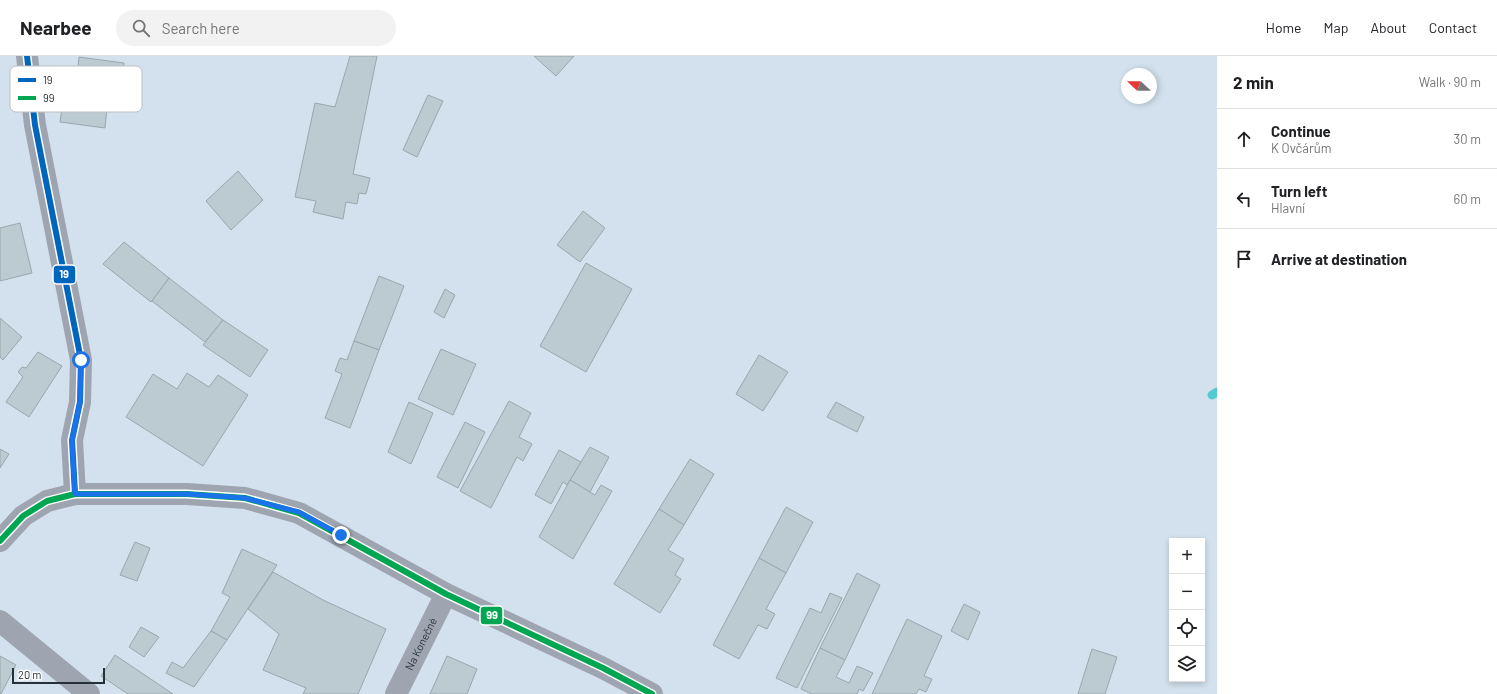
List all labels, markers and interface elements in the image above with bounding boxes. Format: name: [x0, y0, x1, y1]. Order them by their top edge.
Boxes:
search box: [116, 10, 396, 46]
text: Nearbee: [20, 16, 92, 39]
icon: search: [130, 17, 152, 39]
text: Search here: [162, 19, 240, 37]
text: Home: [1266, 19, 1302, 36]
text: Map: [1324, 19, 1348, 36]
text: About: [1370, 19, 1407, 36]
text: Contact: [1429, 19, 1477, 36]
legend: [10, 66, 142, 112]
north arrow: [1121, 68, 1157, 104]
text: 2 min: [1233, 72, 1274, 92]
text: 19: [43, 73, 53, 86]
text: Walk · 90 m: [1419, 74, 1481, 90]
text: 99: [43, 91, 55, 104]
text: Continue: [1271, 122, 1331, 140]
icon: ahead: [1233, 128, 1255, 150]
text: 30 m: [1454, 131, 1481, 147]
text: K Ovčárům: [1271, 140, 1331, 156]
text: Turn left: [1271, 182, 1327, 200]
icon: left: [1233, 188, 1255, 210]
text: 60 m: [1454, 191, 1481, 207]
text: Hlavní: [1271, 200, 1305, 216]
icon: arrive: [1233, 248, 1255, 270]
text: Arrive at destination: [1271, 250, 1407, 268]
line badge: 19: [53, 265, 76, 284]
text: 19: [59, 267, 69, 280]
route start: [72, 351, 90, 369]
route end: [332, 526, 350, 544]
map controls: [1169, 538, 1205, 682]
button: +: [1169, 538, 1205, 574]
button: −: [1169, 574, 1205, 610]
line badge: 99: [480, 606, 503, 625]
text: 99: [486, 608, 498, 621]
button: locate: [1169, 610, 1205, 646]
street label: Na Konečné: [402, 615, 439, 672]
button: layers: [1169, 646, 1205, 682]
scale bar: [12, 666, 105, 685]
text: 20 m: [18, 668, 41, 681]

